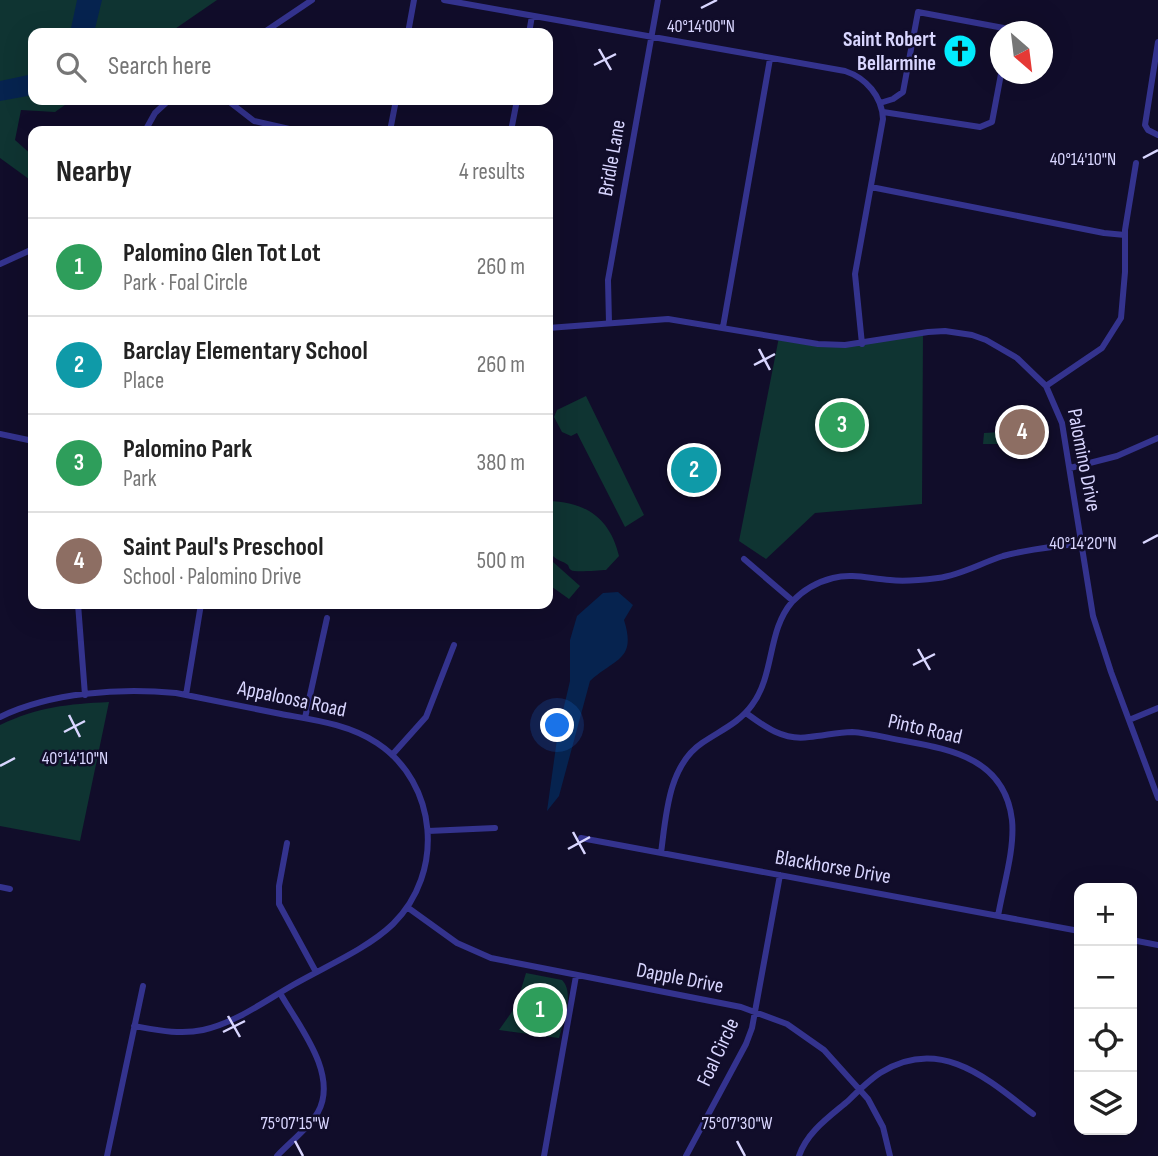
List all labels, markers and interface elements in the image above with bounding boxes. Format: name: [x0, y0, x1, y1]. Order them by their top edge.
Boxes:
text: 40°14'00"N: [667, 16, 735, 37]
north arrow: [990, 21, 1053, 84]
place label: Saint Robert Bellarmine: [843, 27, 936, 76]
search box: [28, 28, 553, 105]
church icon: Saint Robert Bellarmine: [941, 32, 979, 70]
icon: search: [52, 48, 90, 86]
text: Search here: [108, 51, 211, 82]
street label: Bridle Lane: [593, 118, 631, 198]
text: 40°14'10"N: [1050, 149, 1116, 170]
text: Nearby: [56, 154, 132, 190]
text: 4 results: [459, 158, 525, 186]
text: Palomino Glen Tot Lot: [123, 238, 321, 269]
text: 1: [74, 253, 84, 281]
text: 260 m: [477, 253, 525, 281]
text: Park · Foal Circle: [123, 269, 248, 297]
text: Barclay Elementary School: [123, 336, 368, 367]
text: 2: [74, 351, 84, 379]
text: 260 m: [477, 351, 525, 379]
text: Place: [123, 367, 164, 395]
pin: 3: [819, 399, 865, 451]
pin: 4: [999, 406, 1045, 458]
street label: Palomino Drive: [1062, 406, 1106, 514]
text: Palomino Park: [123, 434, 252, 465]
pin: 2: [671, 444, 717, 496]
text: 3: [74, 449, 84, 477]
text: 380 m: [477, 449, 525, 477]
text: Park: [123, 465, 157, 493]
text: Saint Paul's Preschool: [123, 532, 323, 563]
text: 40°14'20"N: [1049, 533, 1117, 554]
text: 4: [74, 547, 84, 575]
text: 500 m: [477, 547, 525, 575]
text: School · Palomino Drive: [123, 563, 301, 591]
street label: Appaloosa Road: [235, 675, 348, 723]
your location: [540, 708, 574, 742]
street label: Pinto Road: [886, 708, 964, 750]
text: 40°14'10"N: [42, 748, 108, 769]
street label: Blackhorse Drive: [773, 845, 893, 889]
map controls: [1074, 883, 1137, 1135]
button: +: [1074, 883, 1137, 946]
button: −: [1074, 946, 1137, 1009]
street label: Dapple Drive: [634, 957, 726, 999]
pin: 1: [517, 984, 563, 1036]
button: locate: [1074, 1009, 1137, 1072]
street label: Foal Circle: [691, 1014, 745, 1090]
button: layers: [1074, 1072, 1137, 1135]
text: 75°07'15"W: [261, 1113, 330, 1134]
text: 75°07'30"W: [702, 1113, 773, 1134]

